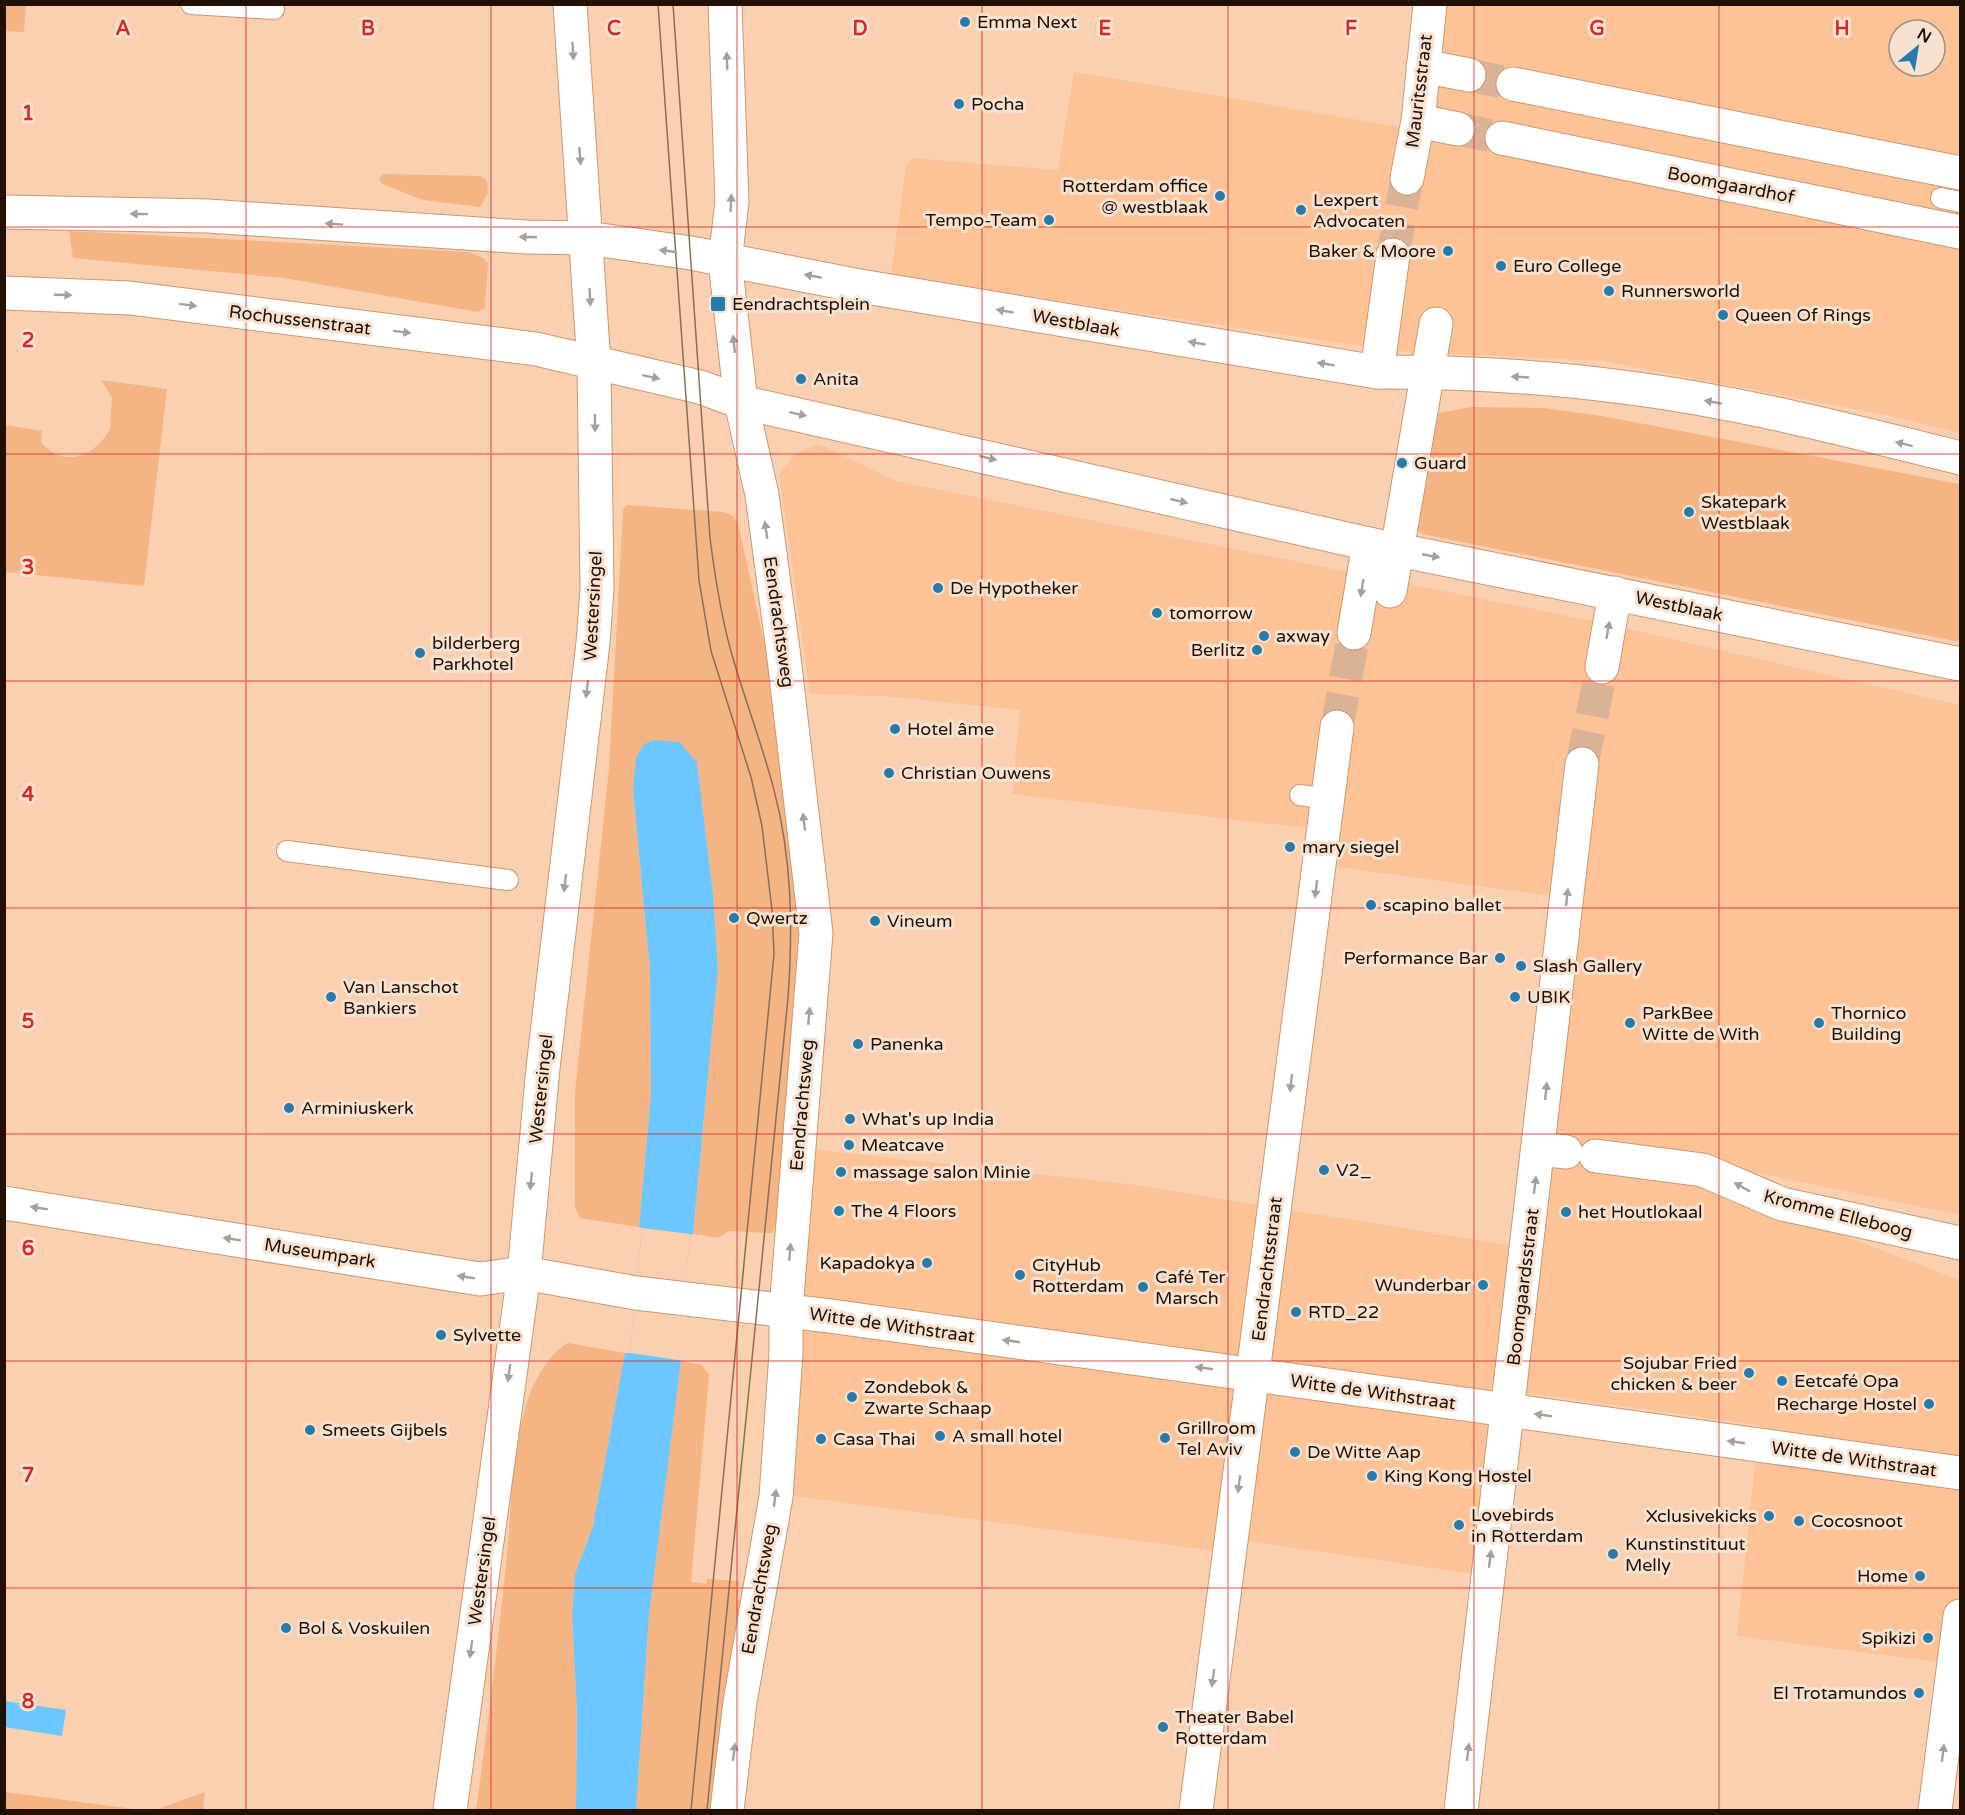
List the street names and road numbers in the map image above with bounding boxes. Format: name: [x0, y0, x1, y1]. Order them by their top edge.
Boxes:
street label: Mauritsstraat: [1401, 33, 1437, 149]
street label: Boomgaardhof: [1666, 162, 1797, 208]
street label: Rochussenstraat: [228, 300, 372, 340]
street label: Westblaak: [1030, 304, 1122, 342]
street label: Westersingel: [579, 550, 607, 662]
street label: Eendrachtsweg: [759, 555, 799, 689]
street label: Westblaak: [1633, 586, 1725, 626]
street label: Westersingel: [524, 1033, 558, 1145]
street label: Eendrachtsweg: [785, 1038, 819, 1172]
street label: Kromme Elleboog: [1761, 1185, 1915, 1243]
street label: Eendrachtsstraat: [1247, 1195, 1287, 1343]
street label: Boomgaardsstraat: [1502, 1207, 1544, 1367]
street label: Museumpark: [263, 1233, 378, 1273]
street label: Witte de Withstraat: [808, 1303, 976, 1348]
street label: Witte de Withstraat: [1289, 1370, 1457, 1415]
street label: Witte de Withstraat: [1770, 1437, 1938, 1482]
street label: Westersingel: [463, 1515, 501, 1627]
street label: Eendrachtsweg: [737, 1522, 781, 1656]

